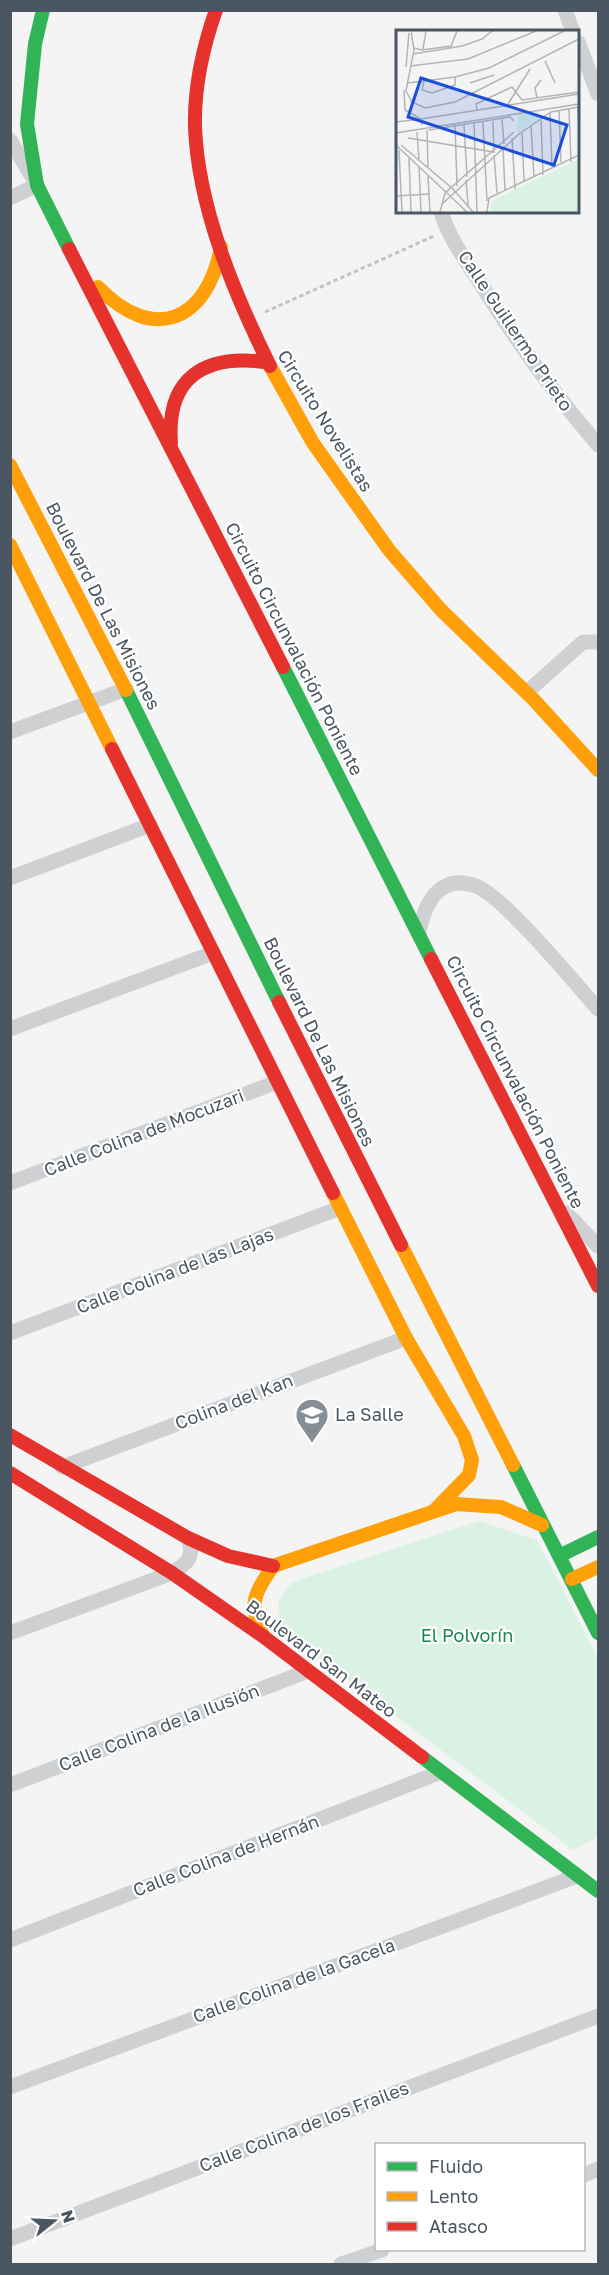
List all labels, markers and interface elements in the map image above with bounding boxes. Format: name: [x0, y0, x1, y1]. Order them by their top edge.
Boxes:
inset map: [396, 30, 579, 213]
street label: Calle Guillermo Prieto: [454, 246, 578, 415]
street label: Circuito Novelistas: [273, 345, 378, 496]
street label: Boulevard De Las Misiones: [42, 498, 166, 713]
street label: Circuito Circunvalación Poniente: [221, 518, 369, 779]
street label: Boulevard De Las Misiones: [260, 933, 380, 1150]
street label: Circuito Circunvalación Poniente: [442, 951, 590, 1212]
street label: Calle Colina de Mocuzari: [41, 1084, 247, 1180]
street label: Calle Colina de las Lajas: [73, 1222, 276, 1318]
street label: Colina del Kan: [172, 1368, 296, 1434]
school or university icon: La Salle: [294, 1397, 330, 1444]
place label: La Salle: [335, 1403, 404, 1425]
street label: Boulevard San Mateo: [242, 1594, 401, 1722]
park label: El Polvorín: [421, 1624, 513, 1646]
street label: Calle Colina de la Ilusión: [55, 1679, 262, 1776]
street label: Calle Colina de Hernán: [130, 1809, 322, 1901]
street label: Calle Colina de la Gacela: [190, 1933, 398, 2027]
street label: Calle Colina de los Frailes: [196, 2076, 411, 2176]
legend: [375, 2143, 585, 2251]
text: Fluido: [429, 2155, 483, 2177]
text: Lento: [429, 2185, 478, 2207]
north arrow: [24, 2191, 84, 2251]
text: N: [57, 2207, 80, 2225]
text: Atasco: [429, 2215, 488, 2237]

